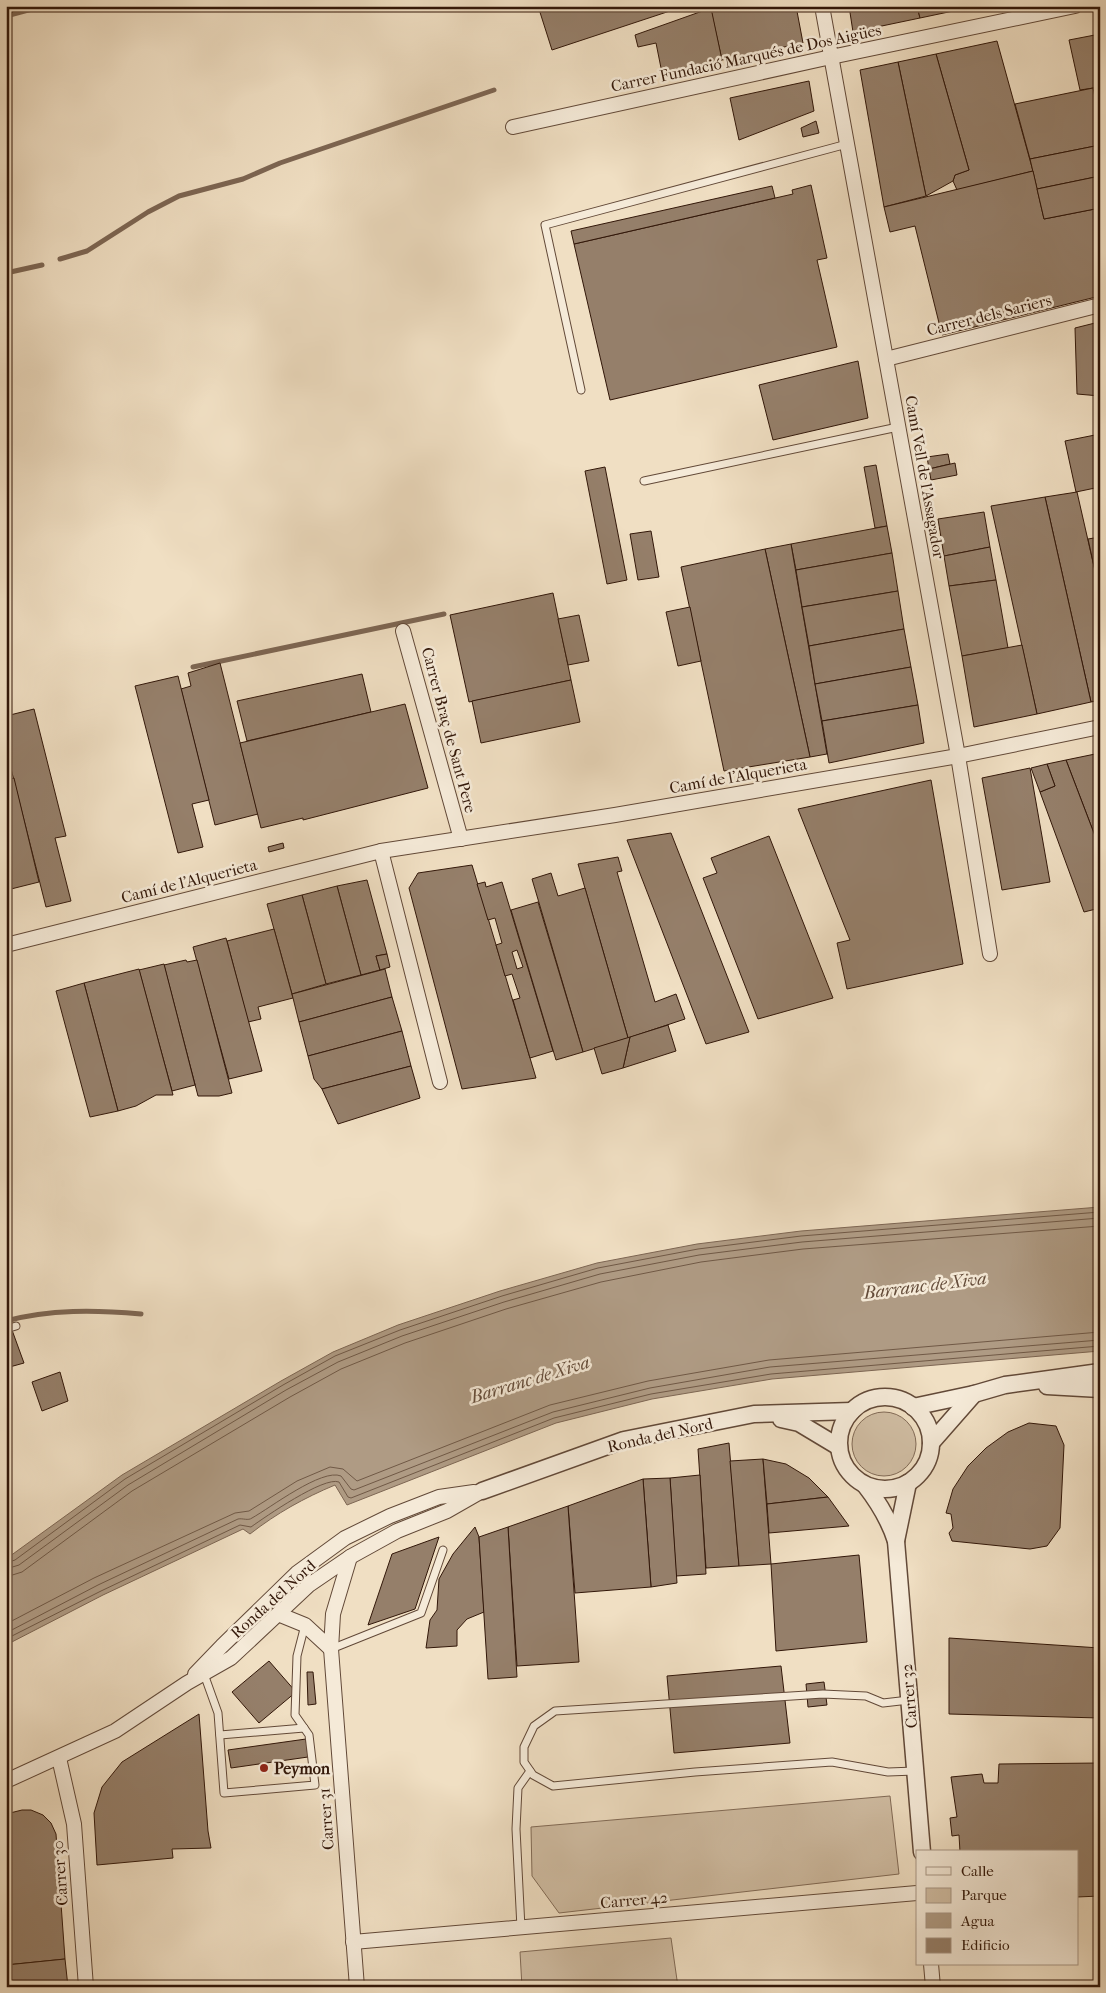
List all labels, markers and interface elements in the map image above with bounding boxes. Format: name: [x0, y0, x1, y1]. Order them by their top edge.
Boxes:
street label: Carrer Fundació Marqués de Dos Aigües: [609, 20, 883, 96]
street label: Carrer dels Sariers: [925, 290, 1053, 340]
street label: Camí Vell de l'Assagador: [901, 394, 949, 560]
street label: Carrer Braç de Sant Pere: [418, 645, 480, 815]
street label: Camí de l'Alquerieta: [668, 754, 809, 797]
street label: Camí de l'Alquerieta: [119, 855, 259, 907]
water label: Barranc de Xiva: [861, 1268, 988, 1304]
water label: Barranc de Xiva: [467, 1352, 592, 1408]
street label: Ronda del Nord: [605, 1414, 715, 1456]
street label: Ronda del Nord: [227, 1556, 320, 1642]
street label: Carrer 32: [897, 1663, 921, 1729]
place label: Peymon: [274, 1759, 331, 1779]
marker: Peymon: [258, 1762, 270, 1774]
street label: Carrer 31: [314, 1787, 338, 1851]
street label: Carrer 30: [48, 1840, 72, 1906]
legend: [916, 1850, 1078, 1966]
text: Calle: [961, 1862, 994, 1880]
text: Parque: [961, 1886, 1007, 1904]
street label: Carrer 42: [600, 1888, 668, 1912]
text: Agua: [960, 1912, 995, 1930]
text: Edificio: [961, 1936, 1010, 1954]

